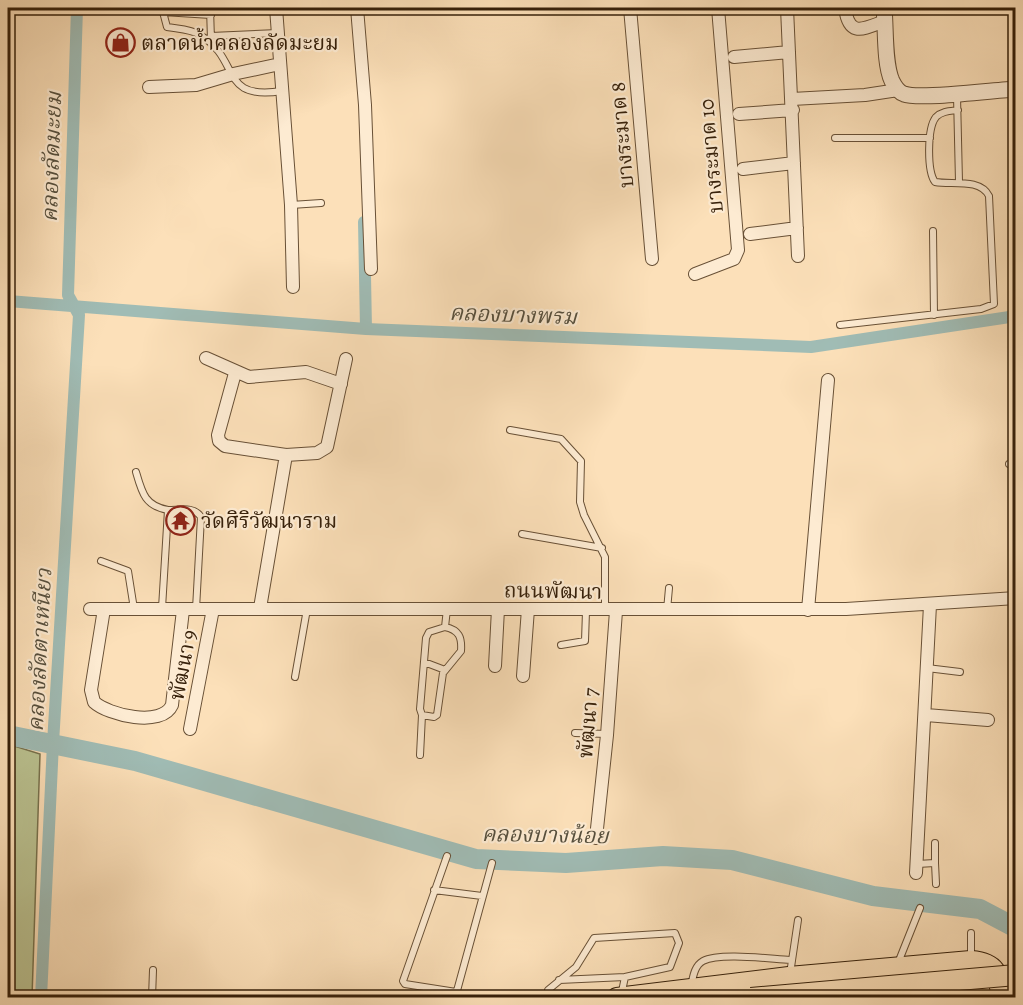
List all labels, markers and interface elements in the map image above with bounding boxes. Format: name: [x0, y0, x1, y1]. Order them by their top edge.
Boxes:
shop icon: ตลาดน้ำคลองลัดมะยม: [104, 27, 136, 59]
place label: ตลาดน้ำคลองลัดมะยม: [141, 27, 339, 57]
street label: บางระมาด 8: [603, 81, 641, 189]
water label: คลองลัดมะยม: [35, 90, 69, 223]
street label: บางระมาด 10: [692, 98, 730, 214]
water label: คลองบางพรม: [449, 298, 579, 332]
temple icon: วัดศิริวัฒนาราม: [164, 505, 196, 537]
place label: วัดศิริวัฒนาราม: [201, 507, 337, 535]
water label: คลองลัดตาเหนียว: [21, 567, 59, 732]
street label: ถนนพัฒนา: [504, 576, 602, 606]
street label: พัฒนา 9: [162, 627, 204, 703]
street label: พัฒนา 7: [571, 686, 605, 759]
water label: คลองบางน้อย: [481, 819, 611, 851]

